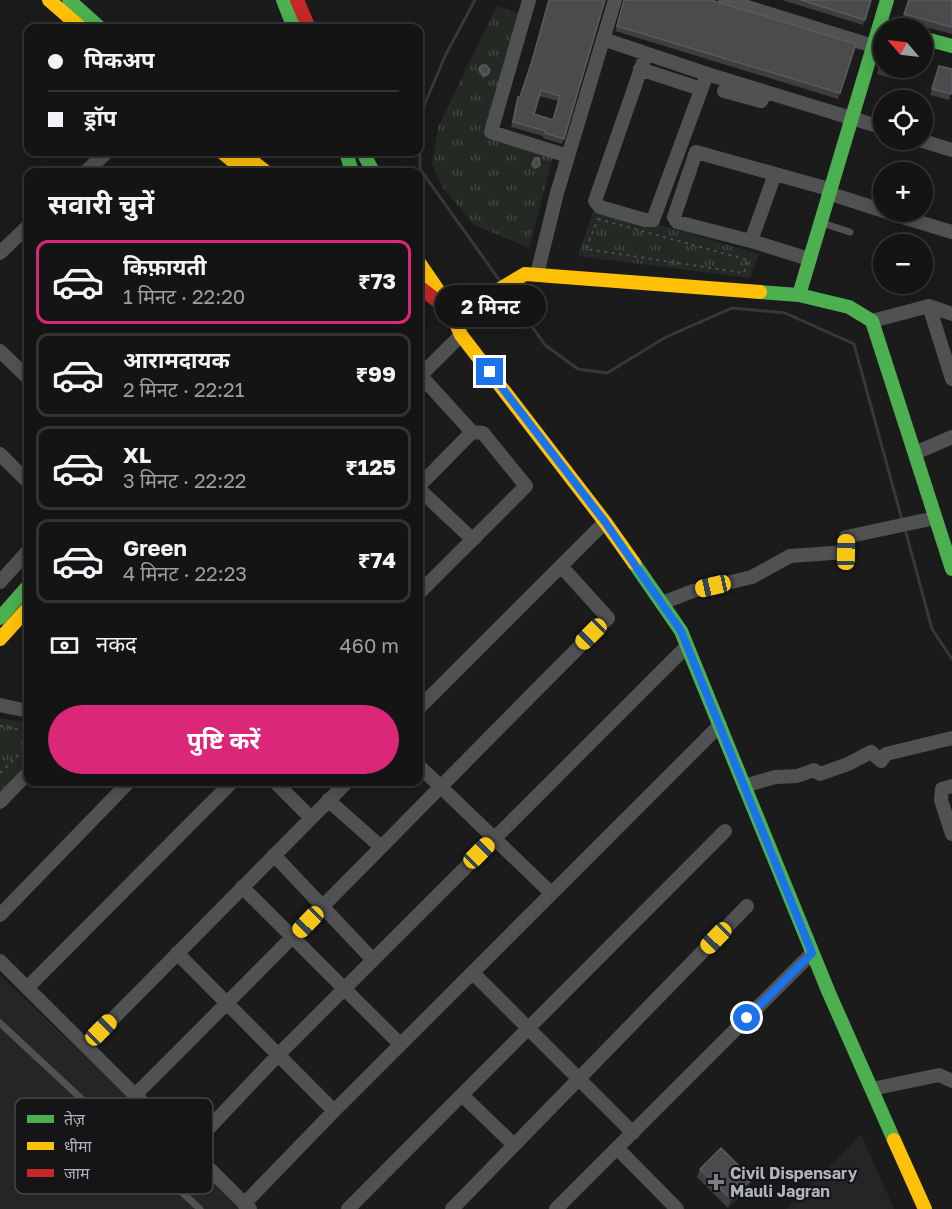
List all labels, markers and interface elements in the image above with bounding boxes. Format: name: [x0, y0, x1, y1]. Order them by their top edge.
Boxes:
north arrow: [873, 18, 933, 78]
map controls: [873, 18, 933, 294]
text: पिकअप: [84, 46, 155, 73]
button: locate: [873, 90, 933, 150]
text: ड्रॉप: [84, 104, 117, 131]
button: +: [873, 162, 933, 222]
text: सवारी चुनें: [48, 188, 154, 220]
button: −: [873, 234, 933, 294]
text: किफ़ायती: [123, 253, 207, 280]
icon: car: [51, 255, 105, 309]
text: ₹73: [358, 267, 396, 294]
text: 1 मिनट · 22:20: [123, 284, 245, 308]
callout: 2 मिनट: [434, 285, 546, 327]
text: 2 मिनट: [461, 294, 520, 318]
text: आरामदायक: [123, 346, 230, 373]
icon: car: [51, 348, 105, 402]
route end: [476, 358, 503, 385]
text: ₹99: [355, 360, 396, 387]
text: 2 मिनट · 22:21: [123, 377, 244, 401]
icon: car: [51, 441, 105, 495]
text: XL: [123, 441, 151, 468]
text: ₹125: [345, 453, 396, 480]
text: 3 मिनट · 22:22: [123, 468, 246, 492]
icon: car: [51, 534, 105, 588]
text: Green: [123, 534, 187, 561]
car: [837, 534, 855, 570]
text: ₹74: [358, 546, 396, 573]
text: 4 मिनट · 22:23: [123, 561, 247, 585]
car: [693, 573, 733, 599]
car: [572, 615, 610, 653]
icon: cash: [48, 629, 81, 662]
text: नकद: [96, 630, 137, 657]
text: 460 m: [340, 633, 399, 657]
button: पुष्टि करें: [48, 705, 399, 774]
car: [460, 834, 498, 872]
car: [289, 903, 327, 941]
car: [697, 919, 735, 957]
route start: [733, 1004, 760, 1031]
car: [82, 1011, 120, 1049]
legend: [15, 1098, 213, 1194]
text: तेज़: [64, 1109, 86, 1129]
text: धीमा: [64, 1136, 93, 1156]
text: जाम: [64, 1163, 90, 1183]
place label: Civil Dispensary Mauli Jagran: [730, 1163, 858, 1201]
marker: Civil Dispensary Mauli Jagran: [707, 1173, 725, 1191]

